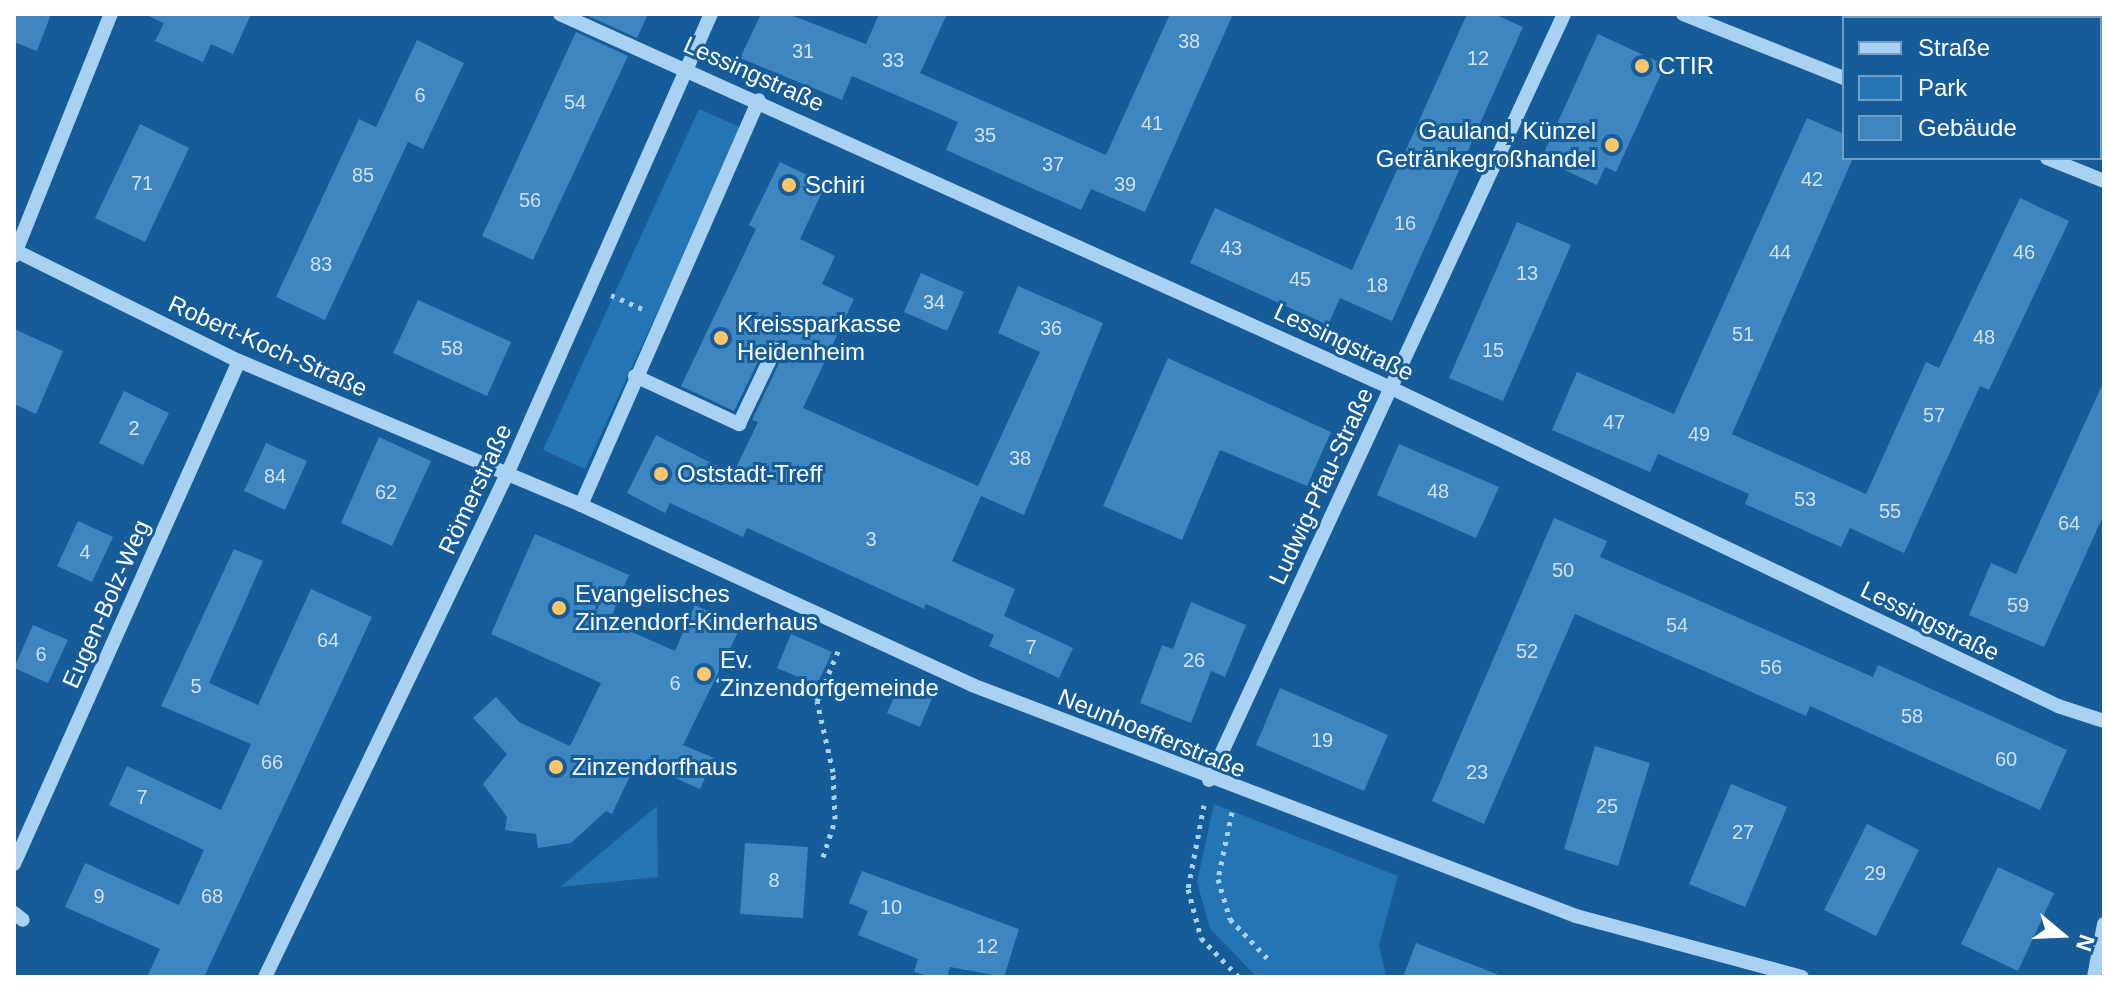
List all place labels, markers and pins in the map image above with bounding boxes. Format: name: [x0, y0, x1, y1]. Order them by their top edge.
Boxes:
place label: CTIR: [1658, 52, 1714, 80]
marker: CTIR: [1633, 57, 1651, 75]
place label: Gauland, Künzel Getränkegroßhandel: [1376, 117, 1596, 173]
marker: Gauland, Künzel Getränkegroßhandel: [1603, 136, 1621, 154]
place label: Schiri: [805, 171, 865, 199]
marker: Schiri: [780, 176, 798, 194]
place label: Kreissparkasse Heidenheim: [737, 310, 901, 366]
marker: Kreissparkasse Heidenheim: [712, 329, 730, 347]
place label: Oststadt-Treff: [677, 460, 822, 488]
marker: Oststadt-Treff: [652, 465, 670, 483]
place label: Evangelisches Zinzendorf-Kinderhaus: [575, 580, 818, 636]
marker: Evangelisches Zinzendorf-Kinderhaus: [550, 599, 568, 617]
place label: Ev. Zinzendorfgemeinde: [720, 646, 939, 702]
marker: Ev. Zinzendorfgemeinde: [695, 665, 713, 683]
place label: Zinzendorfhaus: [572, 753, 737, 781]
marker: Zinzendorfhaus: [547, 758, 565, 776]

